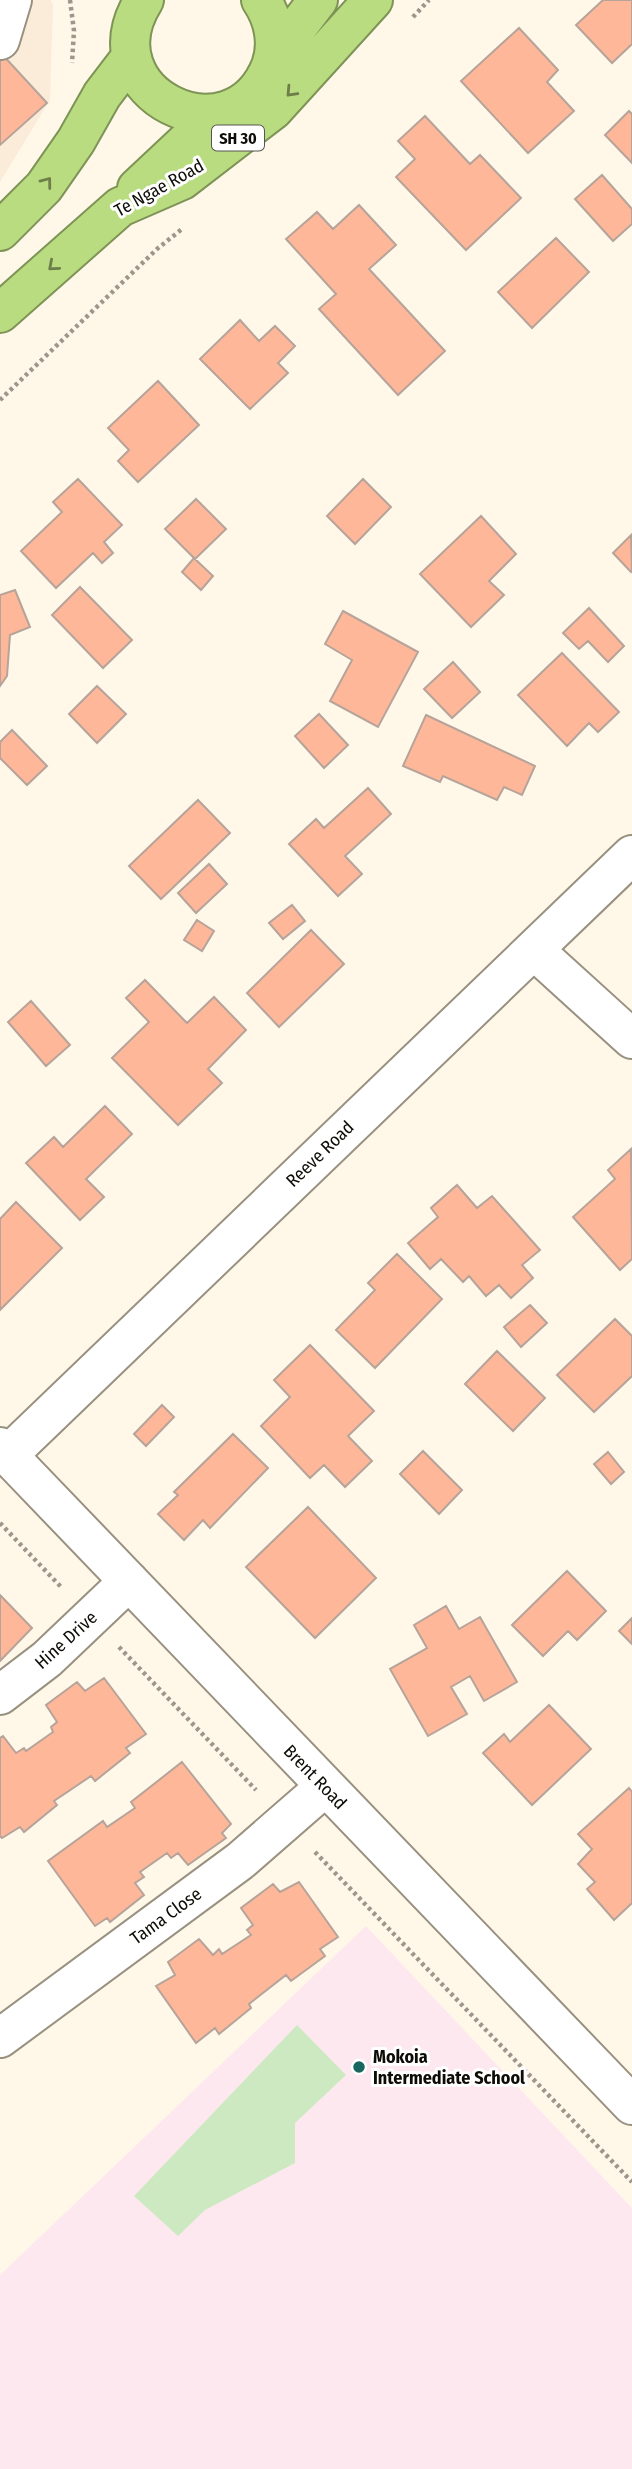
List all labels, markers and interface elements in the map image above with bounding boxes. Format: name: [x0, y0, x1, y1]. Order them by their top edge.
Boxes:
one-way arrow: [286, 84, 299, 97]
road number: SH 30: [212, 126, 264, 150]
street label: Te Ngae Road: [110, 154, 208, 222]
one-way arrow: [39, 177, 51, 190]
one-way arrow: [48, 258, 61, 270]
street label: Reeve Road: [282, 1116, 358, 1192]
street label: Hine Drive: [30, 1606, 102, 1674]
street label: Brent Road: [279, 1740, 351, 1814]
street label: Tama Close: [126, 1883, 206, 1949]
place label: Mokoia Intermediate School: [373, 2046, 525, 2089]
marker: Mokoia Intermediate School: [351, 2059, 367, 2075]

